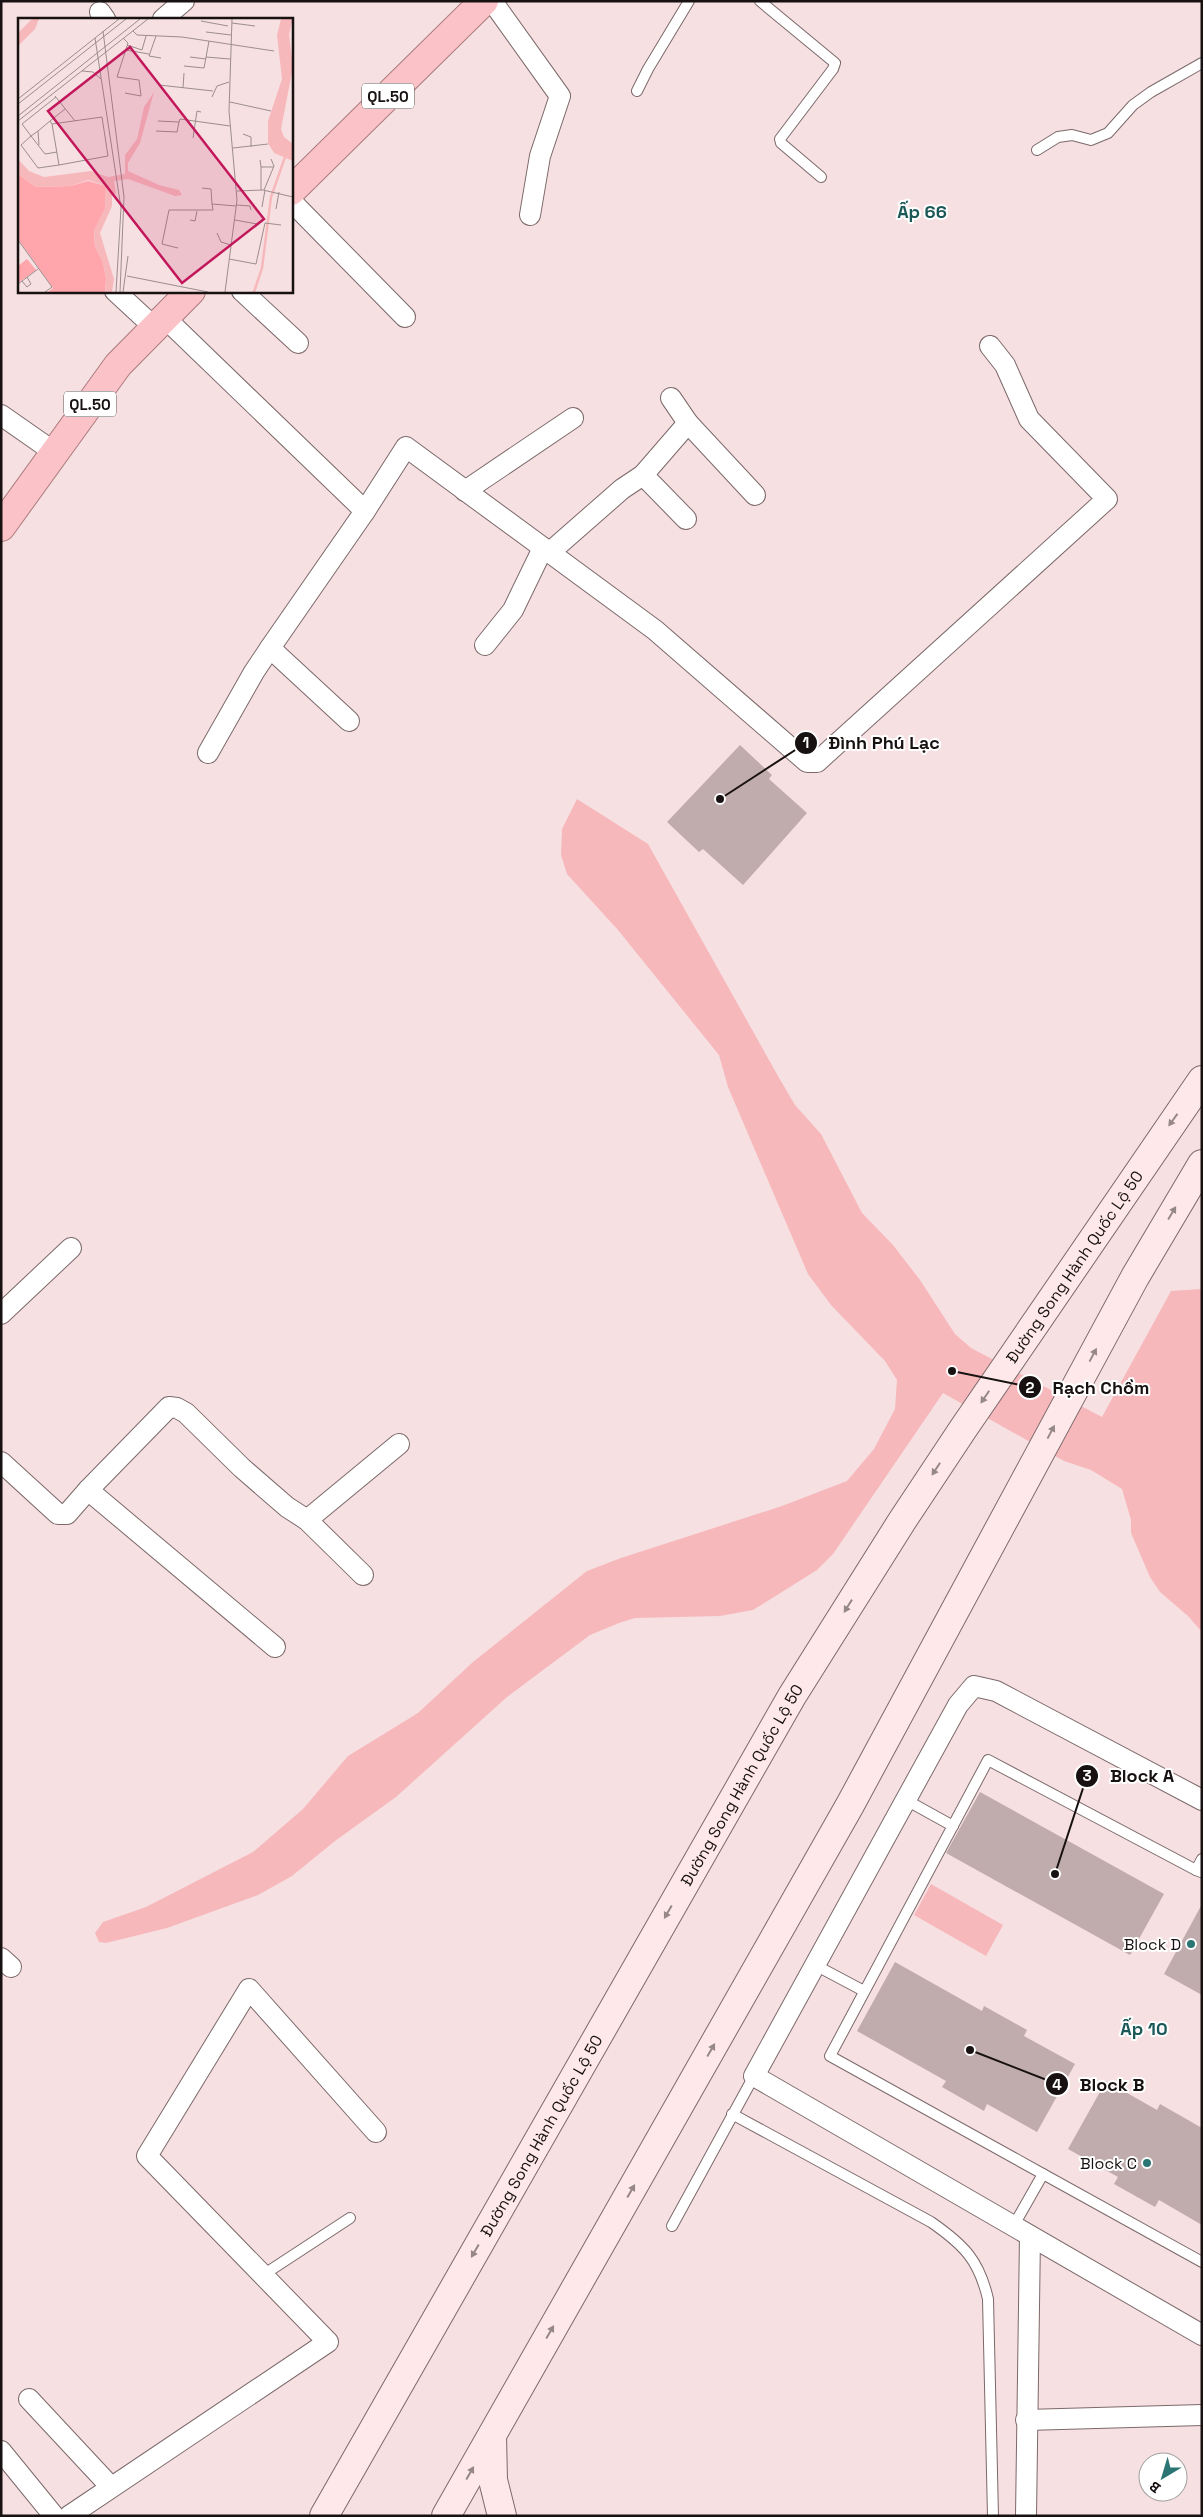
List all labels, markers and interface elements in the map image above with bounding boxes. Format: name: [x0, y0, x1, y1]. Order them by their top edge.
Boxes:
inset map: [18, 18, 292, 292]
road number: QL.50: [362, 84, 414, 108]
district label: Ấp 66: [897, 200, 947, 223]
road number: QL.50: [64, 392, 116, 416]
callout: Đình Phú Lạc: [793, 726, 950, 759]
text: Đình Phú Lạc: [828, 731, 940, 754]
text: 1: [803, 733, 809, 752]
one-way arrow: [1168, 1113, 1179, 1126]
street label: Đường Song Hành Quốc Lộ 50: [1001, 1166, 1148, 1367]
one-way arrow: [1167, 1206, 1176, 1219]
one-way arrow: [1089, 1347, 1097, 1362]
callout: Rạch Chồm: [1017, 1371, 1159, 1404]
text: Rạch Chồm: [1053, 1376, 1149, 1399]
text: 2: [1026, 1378, 1035, 1397]
one-way arrow: [980, 1390, 989, 1404]
one-way arrow: [1047, 1425, 1055, 1440]
one-way arrow: [931, 1463, 941, 1476]
one-way arrow: [843, 1599, 853, 1613]
street label: Đường Song Hành Quốc Lộ 50: [675, 1680, 807, 1889]
callout: Block A: [1075, 1759, 1184, 1792]
text: Block A: [1110, 1764, 1175, 1787]
text: 3: [1082, 1766, 1092, 1785]
one-way arrow: [664, 1904, 672, 1919]
place label: Block D: [1124, 1934, 1181, 1955]
marker: Block D: [1185, 1938, 1197, 1950]
district label: Ấp 10: [1120, 2017, 1168, 2040]
street label: Đường Song Hành Quốc Lộ 50: [475, 2031, 607, 2240]
one-way arrow: [707, 2043, 716, 2056]
callout: Block B: [1044, 2068, 1154, 2101]
text: Block B: [1080, 2073, 1145, 2096]
text: 4: [1052, 2075, 1062, 2094]
place label: Block C: [1080, 2153, 1137, 2174]
marker: Block C: [1141, 2157, 1153, 2169]
one-way arrow: [626, 2184, 635, 2198]
one-way arrow: [471, 2243, 479, 2258]
one-way arrow: [546, 2326, 555, 2339]
north arrow: [1138, 2452, 1188, 2502]
one-way arrow: [466, 2466, 474, 2481]
text: B: [1146, 2477, 1164, 2497]

